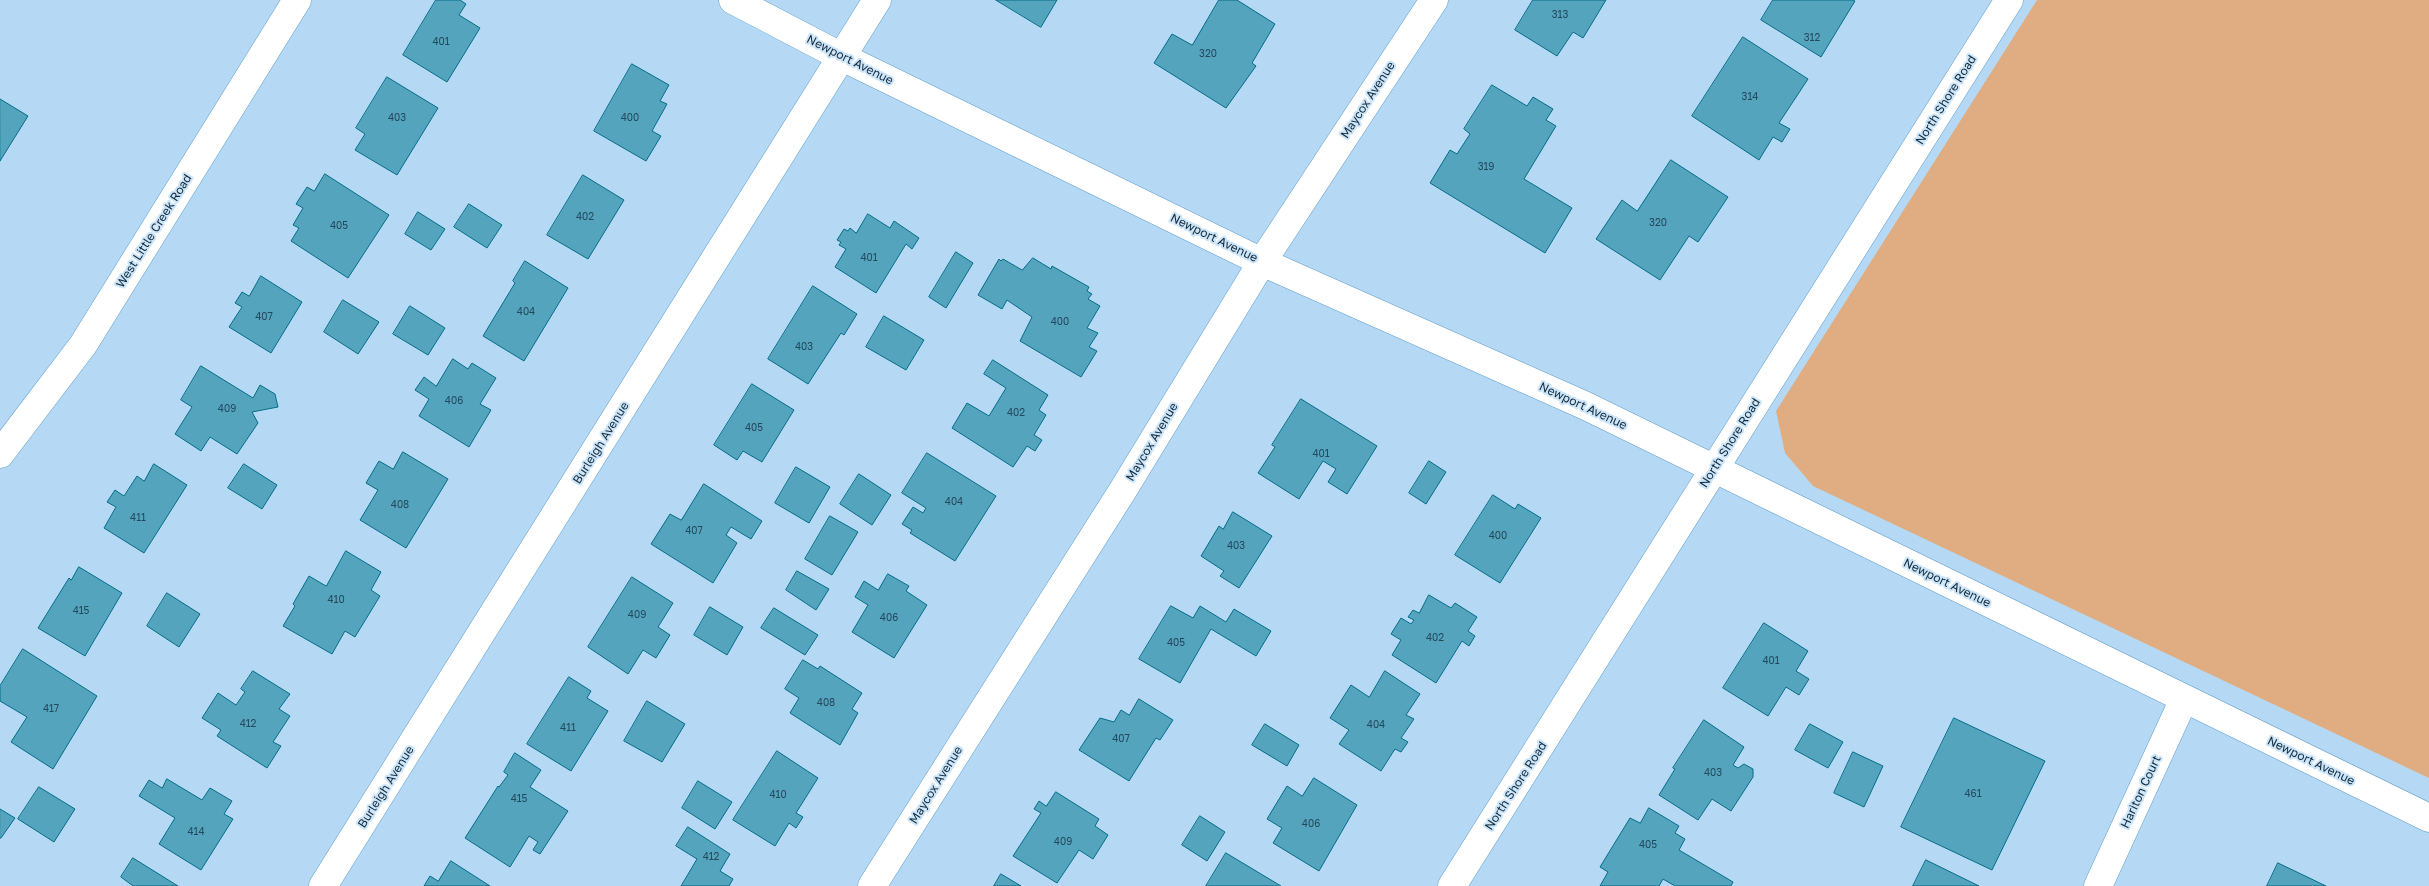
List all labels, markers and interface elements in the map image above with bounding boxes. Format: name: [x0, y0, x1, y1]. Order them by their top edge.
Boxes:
house number: 313: [1552, 9, 1568, 21]
street label: Newport Avenue: [804, 32, 896, 88]
house number: 312: [1804, 32, 1820, 44]
house number: 401: [432, 36, 450, 48]
house number: 320: [1199, 48, 1217, 60]
street label: North Shore Road: [1913, 53, 1979, 147]
street label: Maycox Avenue: [1338, 59, 1398, 141]
house number: 314: [1742, 91, 1758, 103]
house number: 403: [388, 112, 406, 124]
house number: 400: [621, 112, 639, 124]
house number: 319: [1478, 161, 1494, 173]
street label: West Little Creek Road: [113, 172, 195, 290]
house number: 402: [576, 211, 594, 223]
street label: Newport Avenue: [1168, 211, 1260, 265]
house number: 320: [1649, 217, 1667, 229]
house number: 405: [330, 220, 348, 232]
house number: 401: [860, 252, 878, 264]
house number: 404: [517, 306, 535, 318]
house number: 407: [255, 311, 273, 323]
house number: 400: [1051, 316, 1069, 328]
house number: 403: [795, 341, 813, 353]
street label: Newport Avenue: [1537, 379, 1629, 433]
house number: 406: [445, 395, 463, 407]
street label: North Shore Road: [1697, 396, 1763, 490]
street label: Burleigh Avenue: [570, 399, 632, 487]
street label: Maycox Avenue: [1123, 400, 1181, 484]
house number: 409: [218, 403, 236, 415]
house number: 402: [1007, 407, 1025, 419]
house number: 405: [745, 422, 763, 434]
house number: 401: [1312, 448, 1330, 460]
house number: 404: [945, 496, 963, 508]
house number: 408: [391, 499, 409, 511]
house number: 411: [130, 512, 146, 524]
house number: 407: [685, 525, 703, 537]
house number: 400: [1489, 530, 1507, 542]
house number: 403: [1227, 540, 1245, 552]
street label: Newport Avenue: [1901, 556, 1993, 610]
house number: 410: [327, 594, 345, 606]
house number: 415: [73, 605, 89, 617]
house number: 409: [628, 609, 646, 621]
house number: 406: [880, 612, 898, 624]
house number: 402: [1426, 632, 1444, 644]
house number: 405: [1167, 637, 1185, 649]
house number: 401: [1762, 655, 1780, 667]
house number: 408: [817, 697, 835, 709]
house number: 417: [43, 703, 59, 715]
house number: 412: [240, 718, 256, 730]
house number: 404: [1367, 719, 1385, 731]
house number: 411: [560, 722, 576, 734]
house number: 407: [1112, 733, 1130, 745]
street label: Newport Avenue: [2265, 734, 2357, 788]
street label: North Shore Road: [1482, 739, 1550, 833]
street label: Burleigh Avenue: [355, 743, 417, 831]
street label: Maycox Avenue: [906, 744, 966, 826]
street label: Hariton Court: [2118, 753, 2164, 831]
house number: 403: [1704, 767, 1722, 779]
house number: 461: [1965, 788, 1981, 800]
house number: 410: [769, 789, 787, 801]
house number: 415: [511, 793, 527, 805]
house number: 406: [1302, 818, 1320, 830]
house number: 414: [187, 826, 205, 838]
house number: 409: [1054, 836, 1072, 848]
house number: 405: [1639, 839, 1657, 851]
house number: 412: [703, 851, 719, 863]

